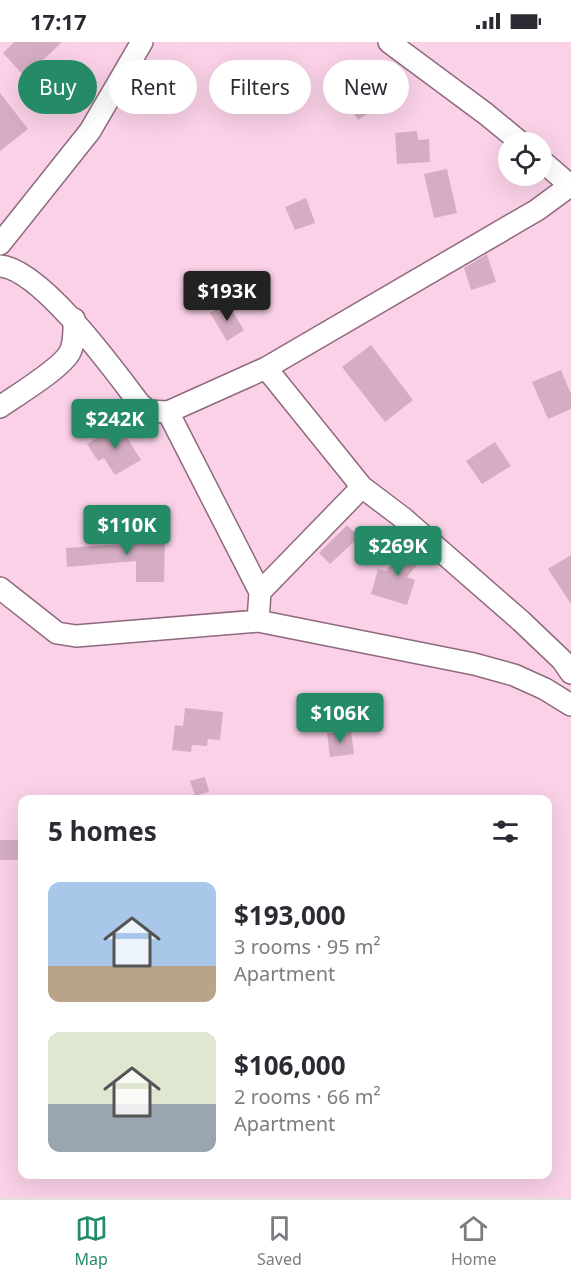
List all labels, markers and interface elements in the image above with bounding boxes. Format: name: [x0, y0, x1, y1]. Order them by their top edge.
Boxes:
text: 17:17: [30, 6, 87, 36]
chip: Buy: [18, 60, 97, 114]
chip: Rent: [109, 60, 197, 114]
chip: Filters: [209, 60, 311, 114]
chip: New: [323, 60, 409, 114]
map controls: [498, 132, 552, 186]
button: locate: [498, 132, 552, 186]
pin: $193K: [185, 271, 269, 322]
text: $193K: [197, 277, 257, 304]
pin: $242K: [73, 399, 157, 450]
text: $242K: [85, 405, 145, 432]
pin: $110K: [85, 505, 169, 556]
text: $110K: [97, 511, 157, 538]
pin: $269K: [356, 526, 440, 577]
text: $269K: [368, 532, 428, 559]
pin: $106K: [298, 693, 382, 744]
text: $106K: [310, 699, 370, 726]
text: 5 homes: [48, 813, 157, 849]
icon: filters: [489, 815, 522, 848]
text: $193,000: [234, 897, 346, 933]
icon: home: [96, 906, 168, 978]
text: 3 rooms · 95 m²: [234, 933, 381, 960]
text: Apartment: [234, 960, 335, 987]
text: $106,000: [234, 1047, 346, 1083]
icon: home: [96, 1056, 168, 1128]
text: 2 rooms · 66 m²: [234, 1083, 381, 1110]
text: Apartment: [234, 1110, 335, 1137]
tab: Map: [75, 1212, 108, 1270]
tab: Saved: [257, 1212, 302, 1270]
tab: Home: [451, 1212, 496, 1270]

